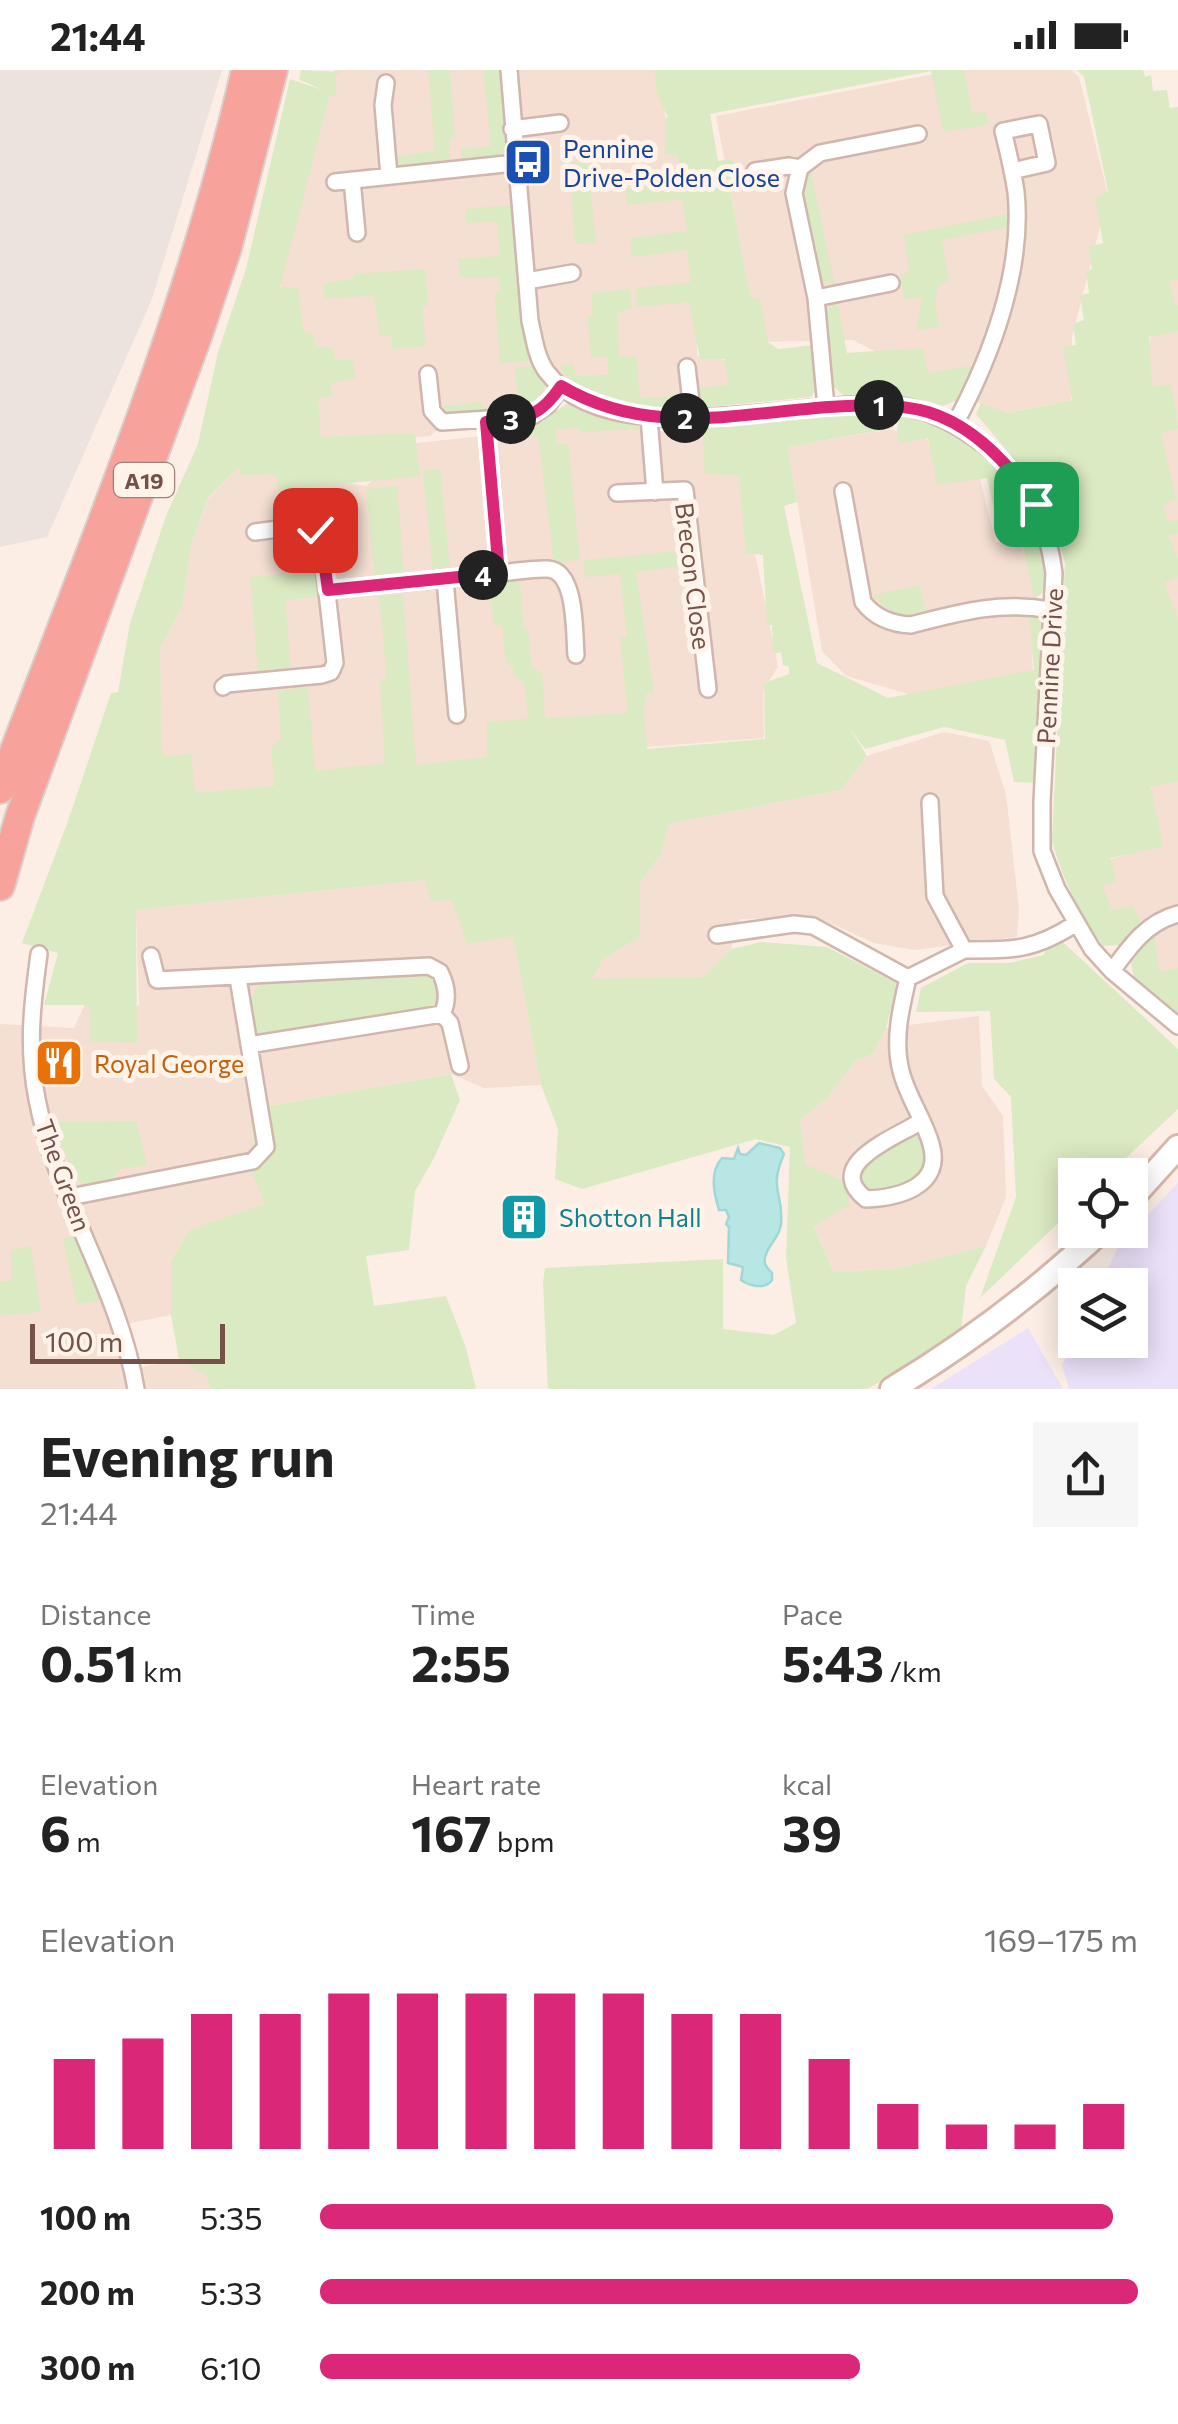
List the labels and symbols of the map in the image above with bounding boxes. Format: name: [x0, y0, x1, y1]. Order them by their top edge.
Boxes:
place label: Pennine Drive-Polden Close: [563, 133, 780, 192]
bus stop icon: Pennine Drive-Polden Close: [502, 136, 554, 188]
pin: 1: [854, 380, 904, 430]
pin: 2: [660, 393, 710, 443]
pin: 3: [486, 394, 536, 444]
pin: [994, 462, 1079, 547]
road number: A19: [114, 463, 174, 497]
pin: [273, 488, 358, 573]
street label: Brecon Close: [670, 501, 718, 651]
pin: 4: [458, 550, 508, 600]
street label: Pennine Drive: [1030, 587, 1068, 745]
restaurant icon: Royal George: [33, 1037, 85, 1089]
place label: Royal George: [94, 1048, 244, 1078]
street label: The Green: [30, 1115, 98, 1235]
building icon: Shotton Hall: [498, 1191, 550, 1243]
place label: Shotton Hall: [559, 1202, 702, 1232]
scale bar: [30, 1319, 225, 1364]

